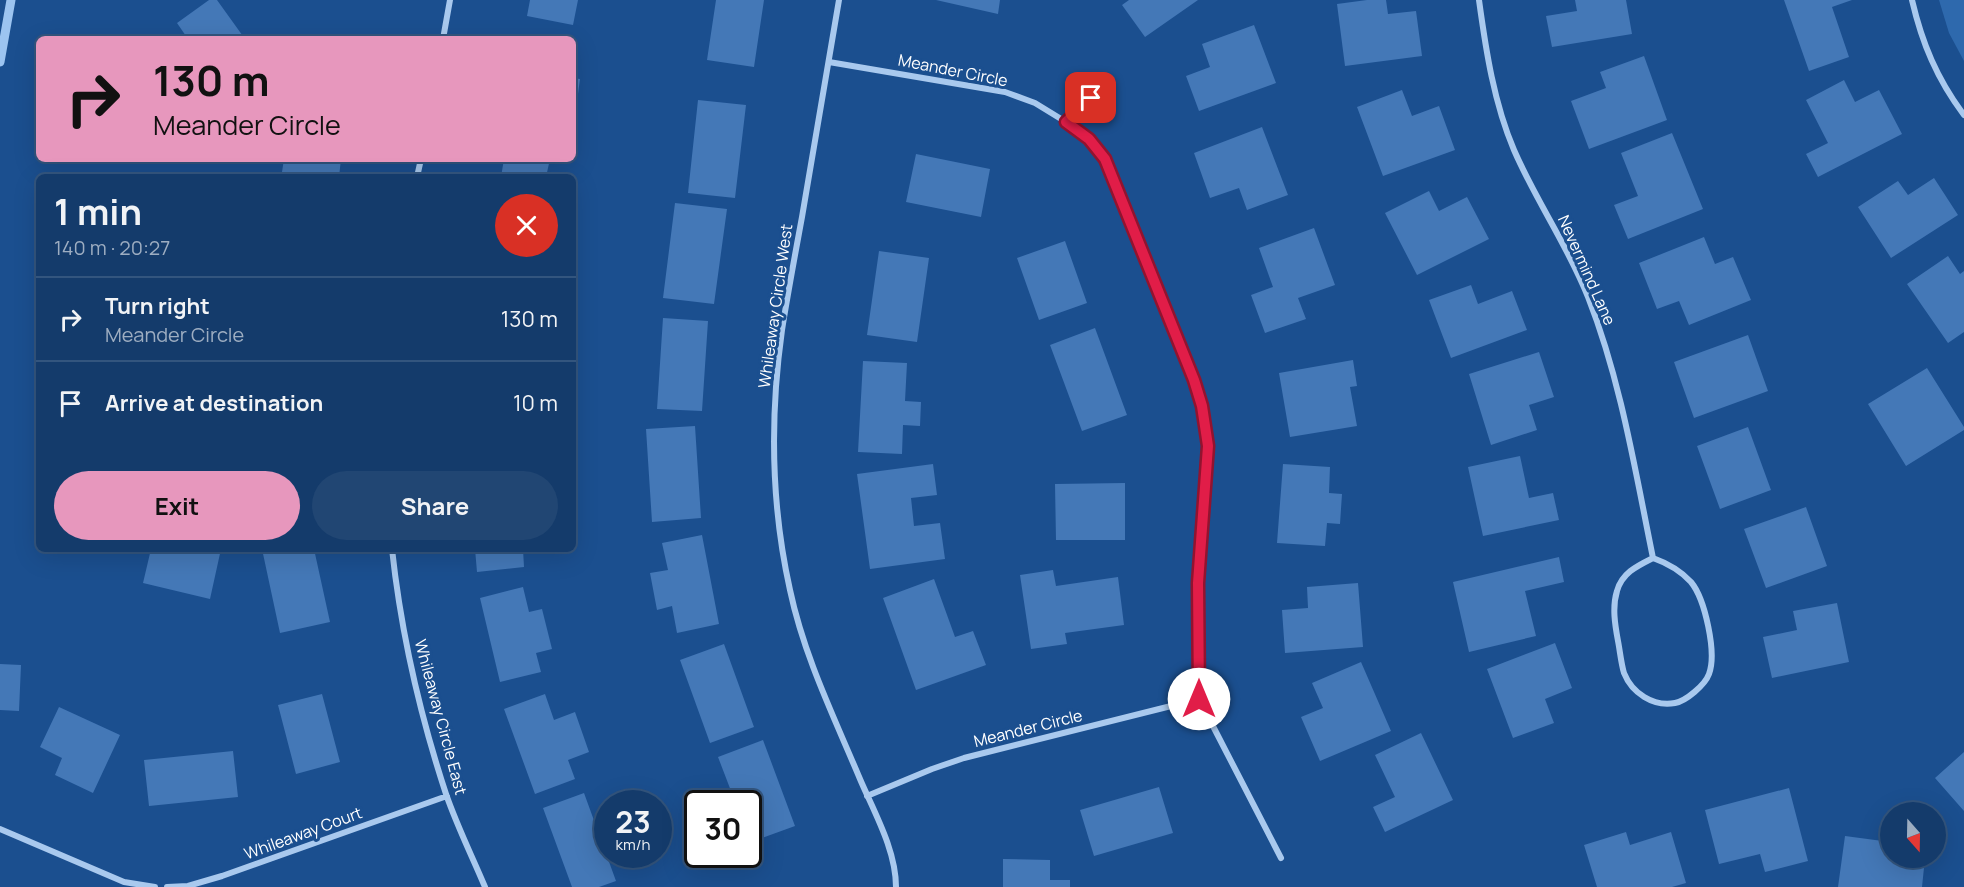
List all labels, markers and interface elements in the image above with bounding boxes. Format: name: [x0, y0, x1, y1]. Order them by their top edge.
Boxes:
street label: Meander Circle: [896, 49, 1010, 91]
text: 130 m: [153, 51, 270, 109]
icon: right: [54, 60, 132, 138]
pin: [1065, 72, 1116, 123]
icon: arrive: [1074, 81, 1107, 114]
text: Meander Circle: [153, 106, 341, 143]
text: 1 min: [54, 187, 142, 236]
button: close: [495, 194, 558, 257]
street label: Nevermind Lane: [1553, 212, 1621, 328]
street label: Whileaway Circle West: [753, 223, 797, 389]
text: 140 m · 20:27: [54, 234, 170, 261]
text: Turn right: [105, 291, 210, 321]
icon: right: [54, 303, 87, 336]
text: 130 m: [501, 304, 558, 334]
text: Meander Circle: [105, 321, 244, 348]
icon: arrive: [54, 387, 87, 420]
text: Arrive at destination: [105, 388, 323, 418]
text: 10 m: [513, 388, 558, 418]
button: Exit: [54, 471, 300, 540]
button: Share: [312, 471, 558, 540]
street label: Whileaway Circle East: [410, 637, 472, 797]
position arrow: [1167, 667, 1231, 731]
street label: Meander Circle: [971, 704, 1085, 752]
speed limit sign: 30: [684, 790, 762, 868]
street label: Whileaway Court: [241, 801, 365, 865]
text: 23: [615, 801, 651, 842]
north arrow: [1880, 802, 1946, 868]
map controls: [1880, 802, 1946, 868]
text: km/h: [616, 834, 650, 855]

